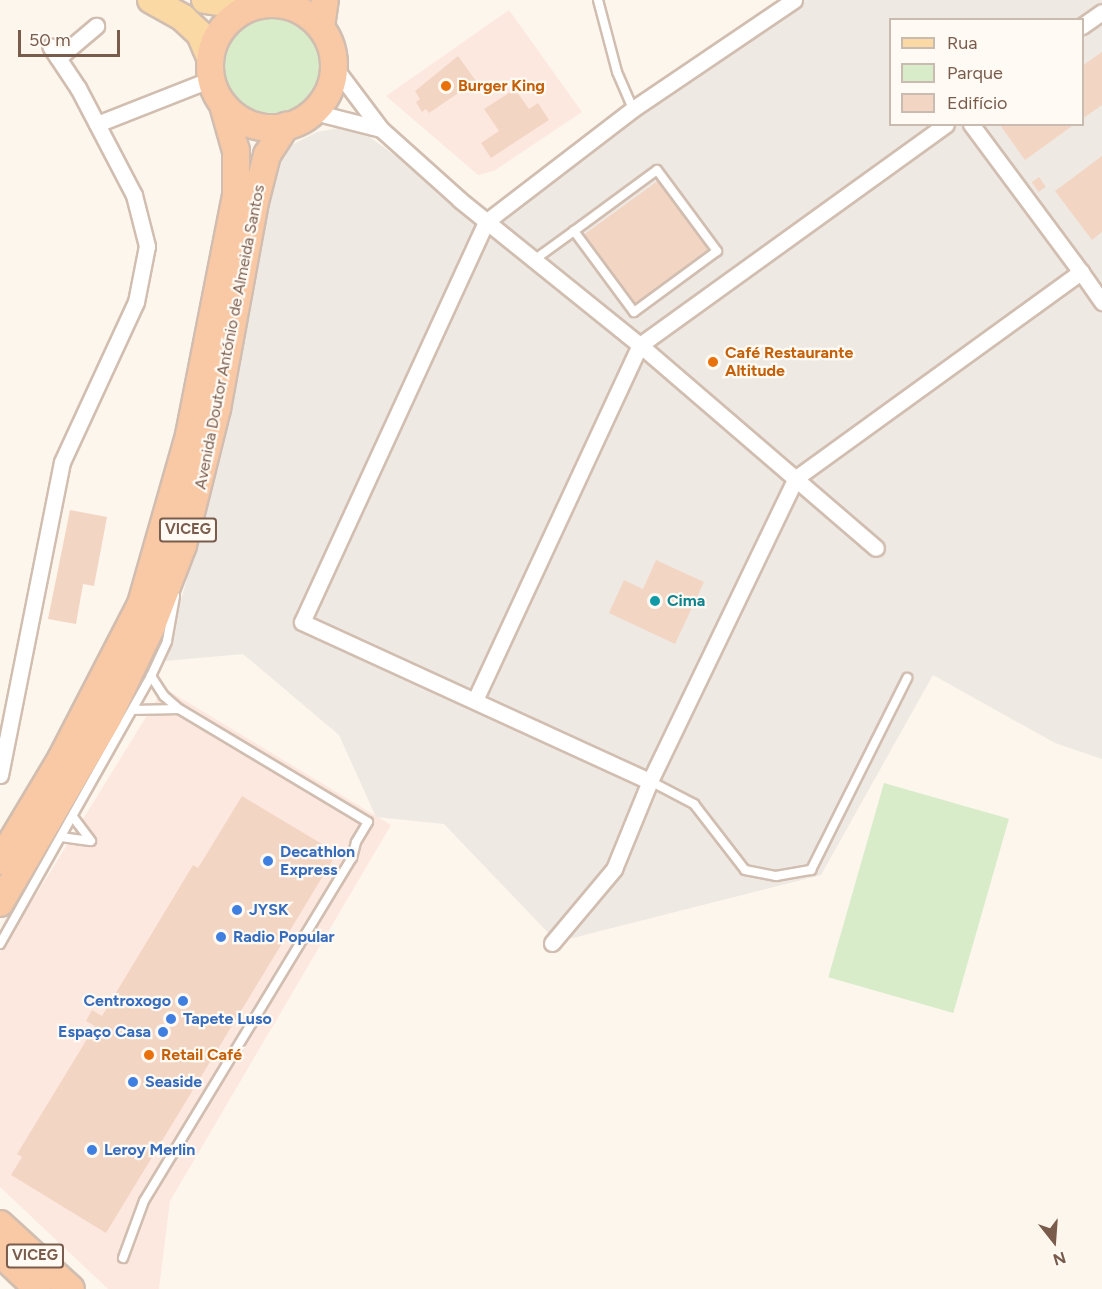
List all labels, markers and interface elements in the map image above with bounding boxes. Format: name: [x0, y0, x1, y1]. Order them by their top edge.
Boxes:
scale bar: [21, 18, 123, 56]
legend: [889, 18, 1084, 126]
text: 50 m: [29, 29, 71, 51]
text: Rua: [947, 32, 978, 54]
text: Parque: [947, 62, 1003, 84]
place label: Burger King: [458, 76, 545, 96]
marker: Burger King: [439, 79, 453, 93]
text: Edifício: [947, 92, 1008, 114]
street label: Avenida Doutor António de Almeida Santos: [191, 183, 269, 491]
place label: Café Restaurante Altitude: [725, 343, 853, 381]
marker: Café Restaurante Altitude: [706, 355, 720, 369]
road number: VICEG: [158, 518, 218, 542]
place label: Cima: [667, 591, 705, 611]
marker: Cima: [648, 594, 662, 608]
place label: Decathlon Express: [280, 842, 355, 880]
marker: Decathlon Express: [261, 854, 275, 868]
place label: JYSK: [249, 900, 289, 920]
marker: JYSK: [230, 903, 244, 917]
place label: Radio Popular: [233, 927, 335, 947]
marker: Radio Popular: [214, 930, 228, 944]
place label: Centroxogo: [83, 991, 171, 1011]
marker: Centroxogo: [176, 994, 190, 1008]
place label: Tapete Luso: [183, 1009, 272, 1029]
marker: Tapete Luso: [164, 1012, 178, 1026]
place label: Espaço Casa: [58, 1022, 151, 1042]
marker: Espaço Casa: [156, 1025, 170, 1039]
place label: Retail Café: [161, 1045, 242, 1065]
marker: Retail Café: [142, 1048, 156, 1062]
place label: Seaside: [145, 1072, 202, 1092]
marker: Seaside: [126, 1075, 140, 1089]
place label: Leroy Merlin: [104, 1140, 195, 1160]
marker: Leroy Merlin: [85, 1143, 99, 1157]
north arrow: [1024, 1211, 1084, 1271]
road number: VICEG: [5, 1244, 65, 1268]
text: N: [1051, 1248, 1068, 1270]

